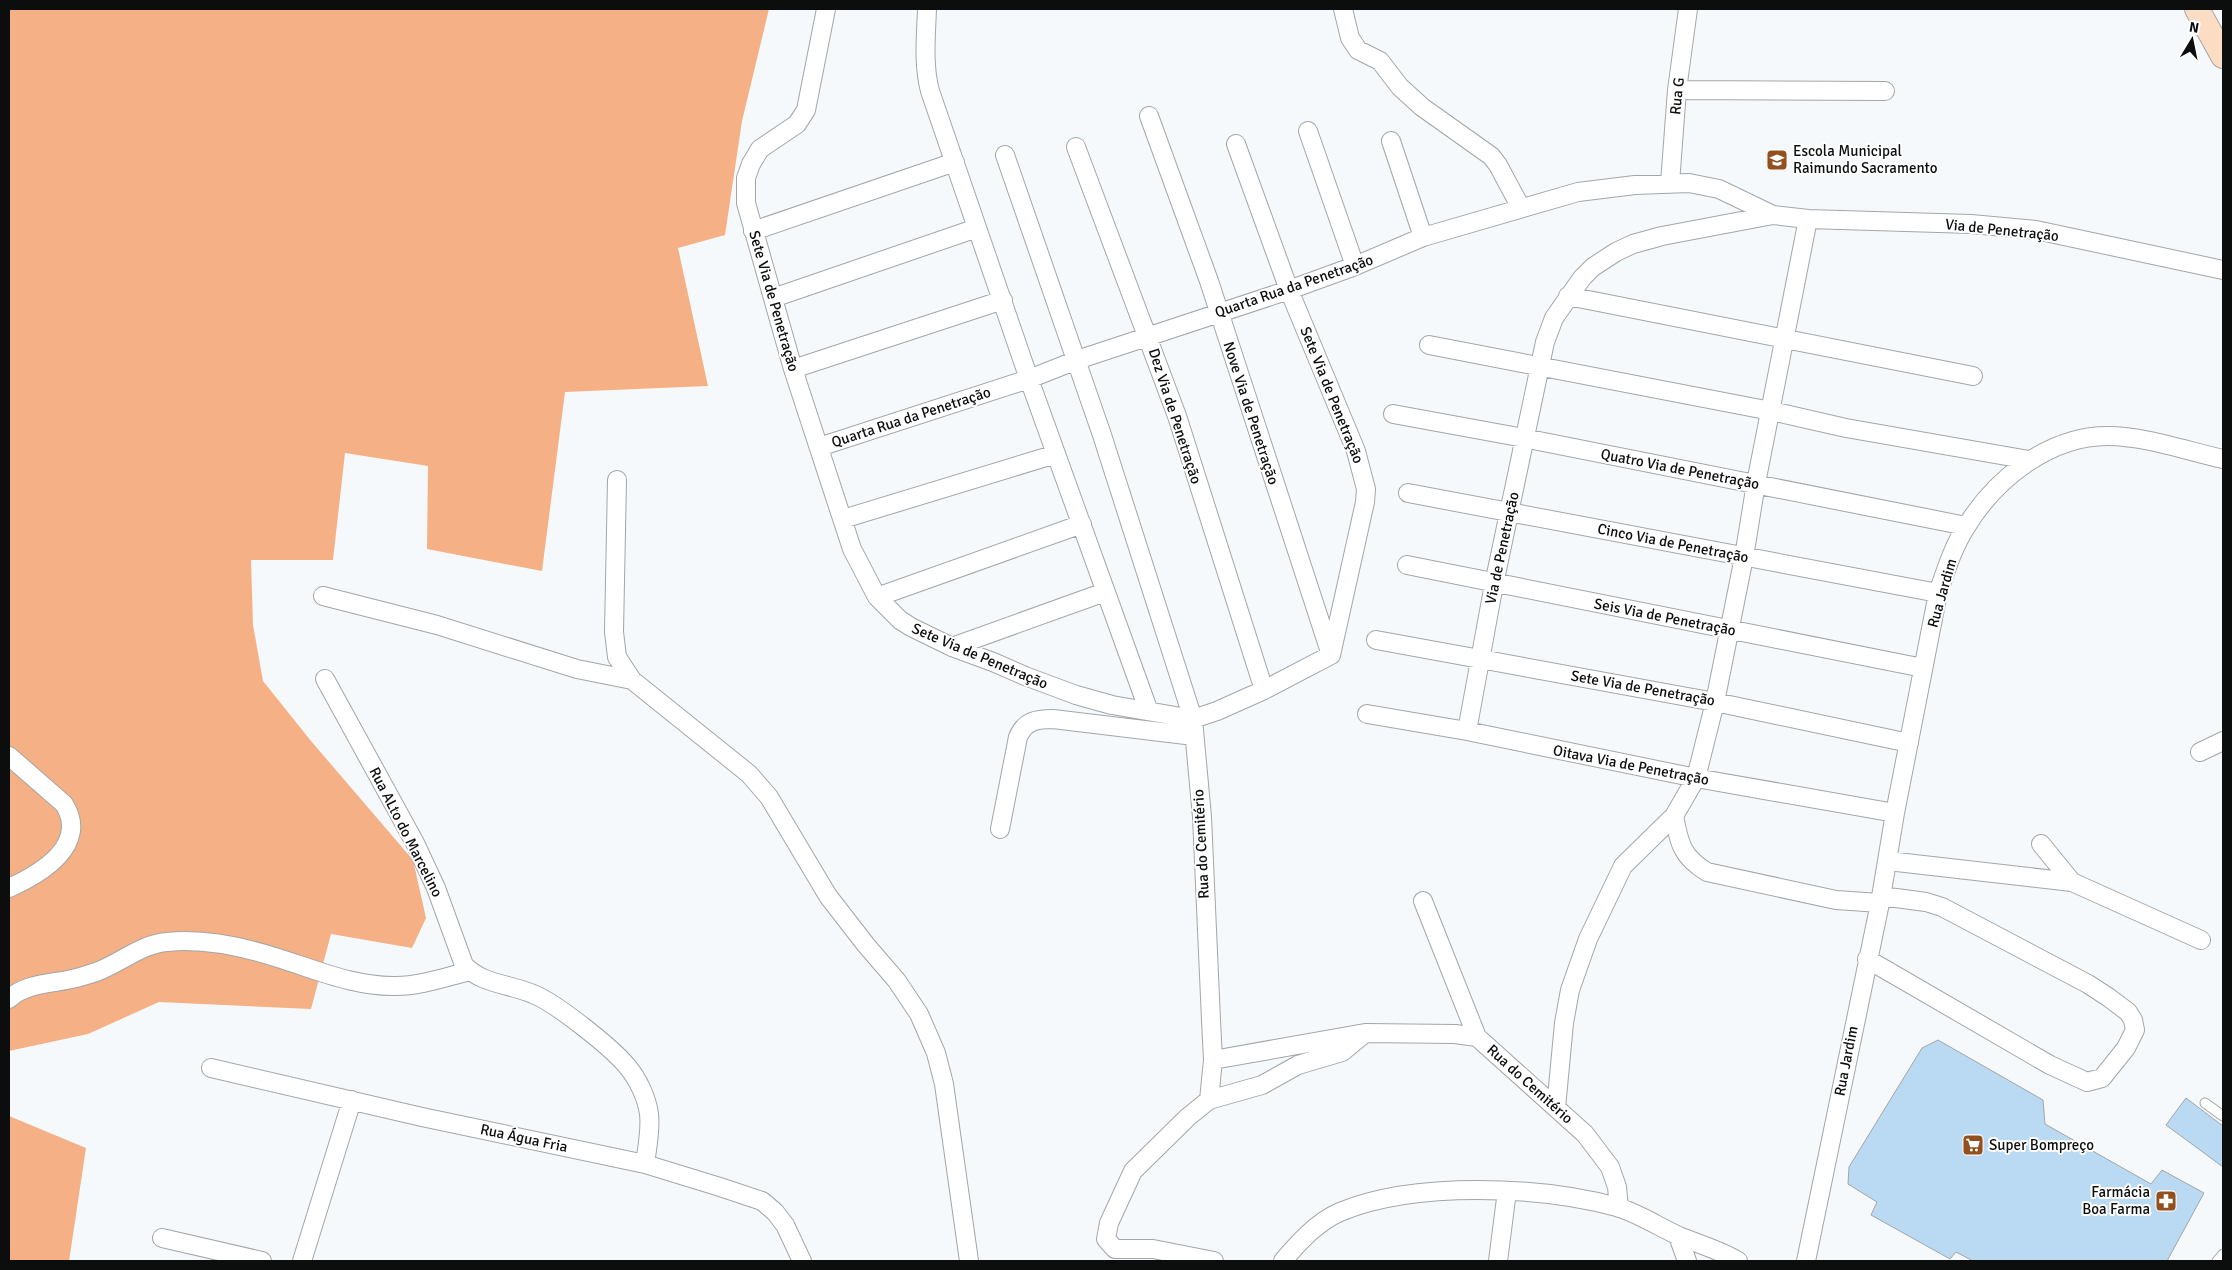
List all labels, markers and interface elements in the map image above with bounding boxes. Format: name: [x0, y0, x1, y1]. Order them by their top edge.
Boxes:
north arrow: [2167, 15, 2217, 65]
text: N: [2188, 18, 2200, 37]
street label: Rua G: [1666, 76, 1688, 116]
place label: Escola Municipal Raimundo Sacramento: [1793, 142, 1938, 177]
school or university icon: Escola Municipal Raimundo Sacramento: [1765, 148, 1789, 172]
street label: Via de Penetração: [1944, 215, 2060, 245]
street label: Sete Via de Penetração: [745, 228, 803, 374]
street label: Quarta Rua da Penetração: [1213, 250, 1376, 322]
street label: Sete Via de Penetração: [1296, 324, 1368, 466]
street label: Nove Via de Penetração: [1219, 339, 1283, 487]
street label: Dez Via de Penetração: [1145, 346, 1205, 486]
street label: Quarta Rua da Penetração: [829, 383, 993, 451]
street label: Quatro Via de Penetração: [1599, 445, 1761, 493]
street label: Via de Penetração: [1481, 490, 1523, 606]
street label: Cinco Via de Penetração: [1596, 520, 1750, 567]
street label: Rua Jardim: [1924, 556, 1960, 630]
street label: Seis Via de Penetração: [1593, 594, 1738, 640]
street label: Sete Via de Penetração: [909, 619, 1051, 693]
street label: Sete Via de Penetração: [1570, 666, 1717, 710]
street label: Oitava Via de Penetração: [1551, 741, 1711, 789]
street label: Rua ALto do Marcelino: [365, 764, 447, 900]
street label: Rua do Cemitério: [1189, 789, 1213, 899]
street label: Rua Jardim: [1830, 1024, 1862, 1098]
street label: Rua do Cemitério: [1483, 1041, 1577, 1127]
street label: Rua Água Fria: [479, 1119, 570, 1156]
supermarket icon: Super Bompreço: [1961, 1133, 1985, 1157]
place label: Super Bompreço: [1989, 1136, 2094, 1154]
place label: Farmácia Boa Farma: [2082, 1183, 2150, 1218]
pharmacy icon: Farmácia Boa Farma: [2154, 1189, 2178, 1213]

